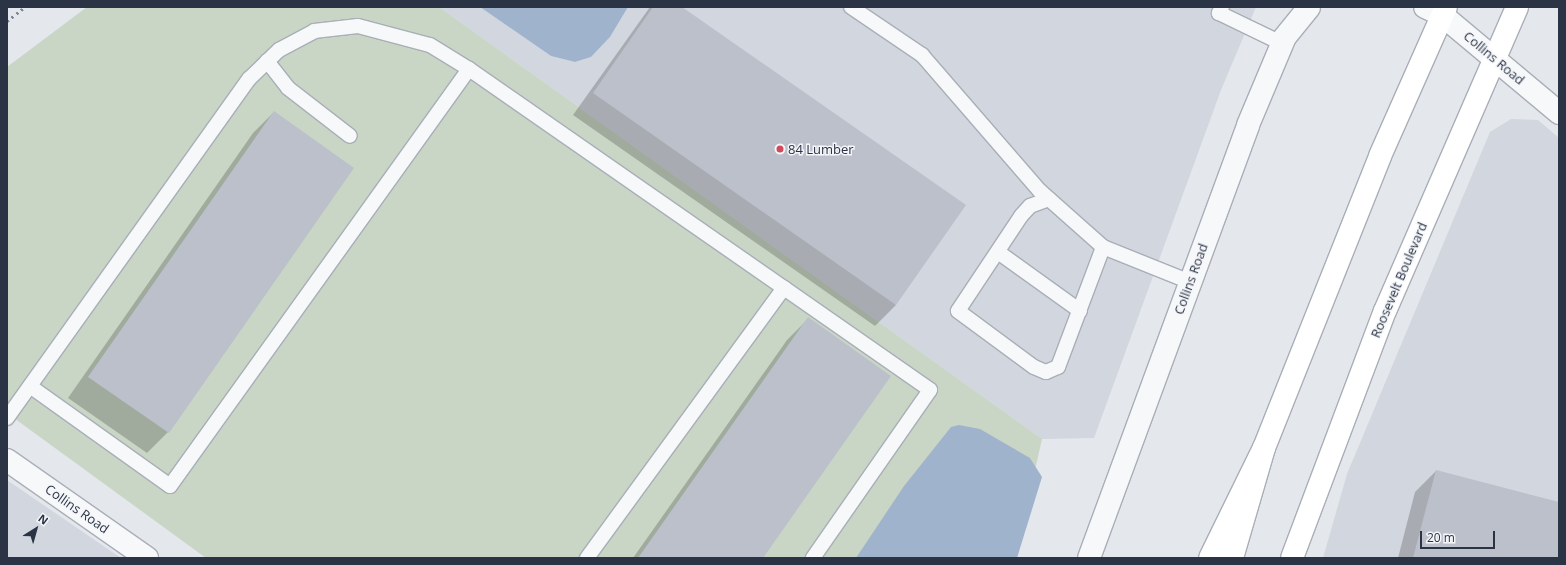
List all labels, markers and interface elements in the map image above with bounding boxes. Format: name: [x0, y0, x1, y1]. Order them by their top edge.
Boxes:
street label: Collins Road: [1460, 28, 1528, 88]
place label: 84 Lumber: [788, 141, 854, 157]
marker: 84 Lumber: [775, 144, 785, 154]
street label: Roosevelt Boulevard: [1368, 220, 1430, 340]
street label: Collins Road: [1171, 241, 1211, 317]
street label: Collins Road: [42, 481, 112, 537]
north arrow: [16, 509, 56, 549]
text: N: [35, 510, 52, 528]
scale bar: [1422, 523, 1497, 549]
text: 20 m: [1427, 529, 1455, 546]

